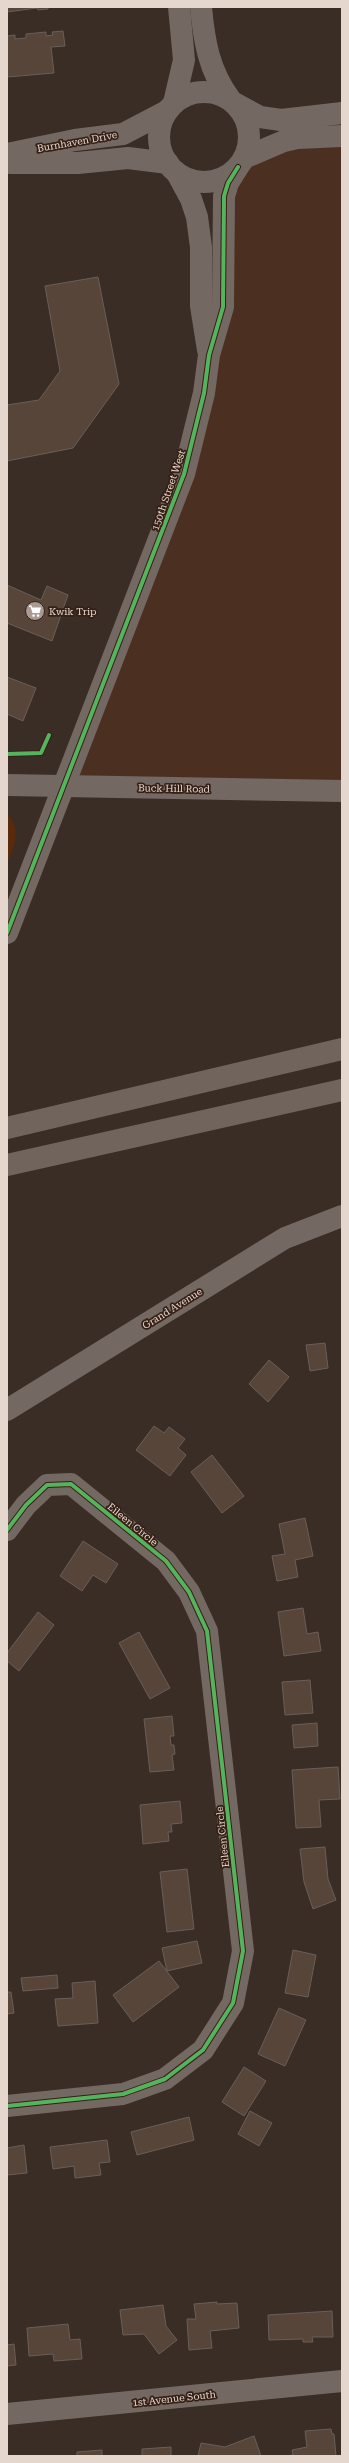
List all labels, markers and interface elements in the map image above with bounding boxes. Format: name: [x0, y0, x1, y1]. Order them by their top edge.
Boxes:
street label: Burnhaven Drive: [36, 129, 118, 154]
street label: 150th Street West: [150, 448, 188, 532]
supermarket icon: Kwik Trip: [24, 600, 46, 622]
place label: Kwik Trip: [49, 606, 97, 617]
street label: Buck Hill Road: [138, 782, 211, 795]
street label: Grand Avenue: [140, 1285, 205, 1331]
street label: Eileen Circle: [105, 1501, 160, 1548]
street label: Eileen Circle: [214, 1805, 231, 1868]
street label: 1st Avenue South: [132, 2389, 217, 2408]

